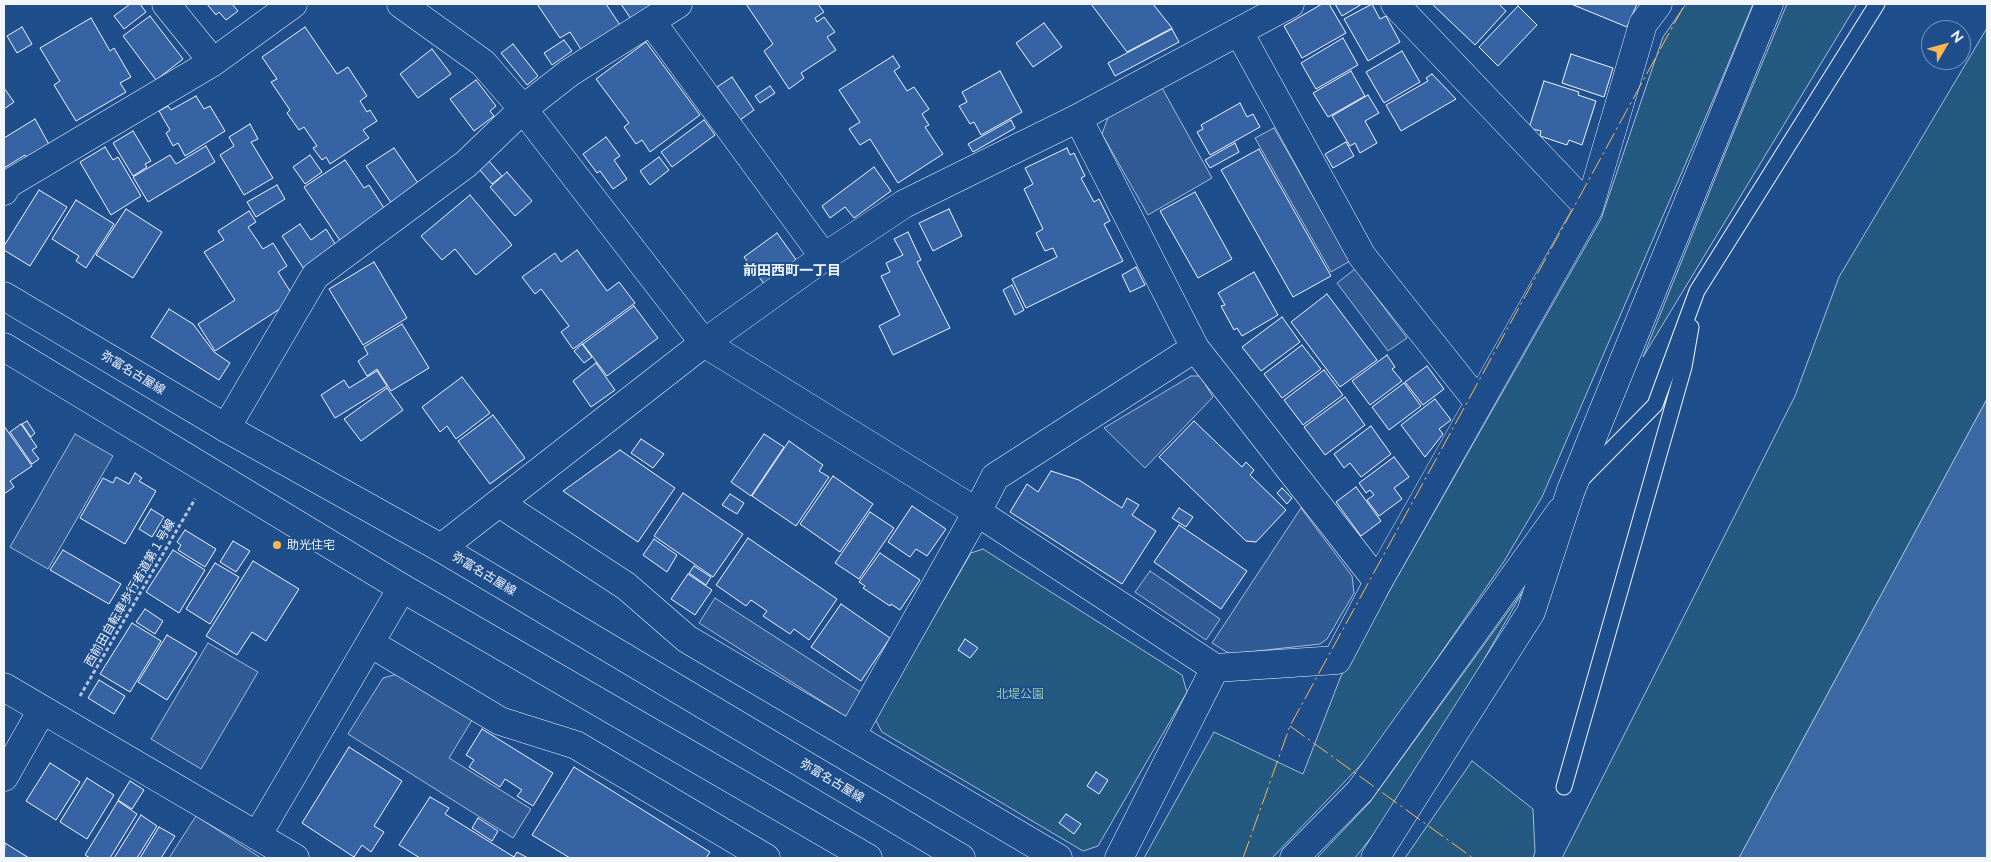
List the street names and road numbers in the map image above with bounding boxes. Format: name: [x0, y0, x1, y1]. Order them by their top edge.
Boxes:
street label: 弥富名古屋線: [98, 348, 168, 398]
street label: 西前田自転車歩行者道第１号線: [82, 517, 178, 669]
street label: 弥富名古屋線: [449, 549, 519, 599]
street label: 弥富名古屋線: [797, 756, 867, 806]

